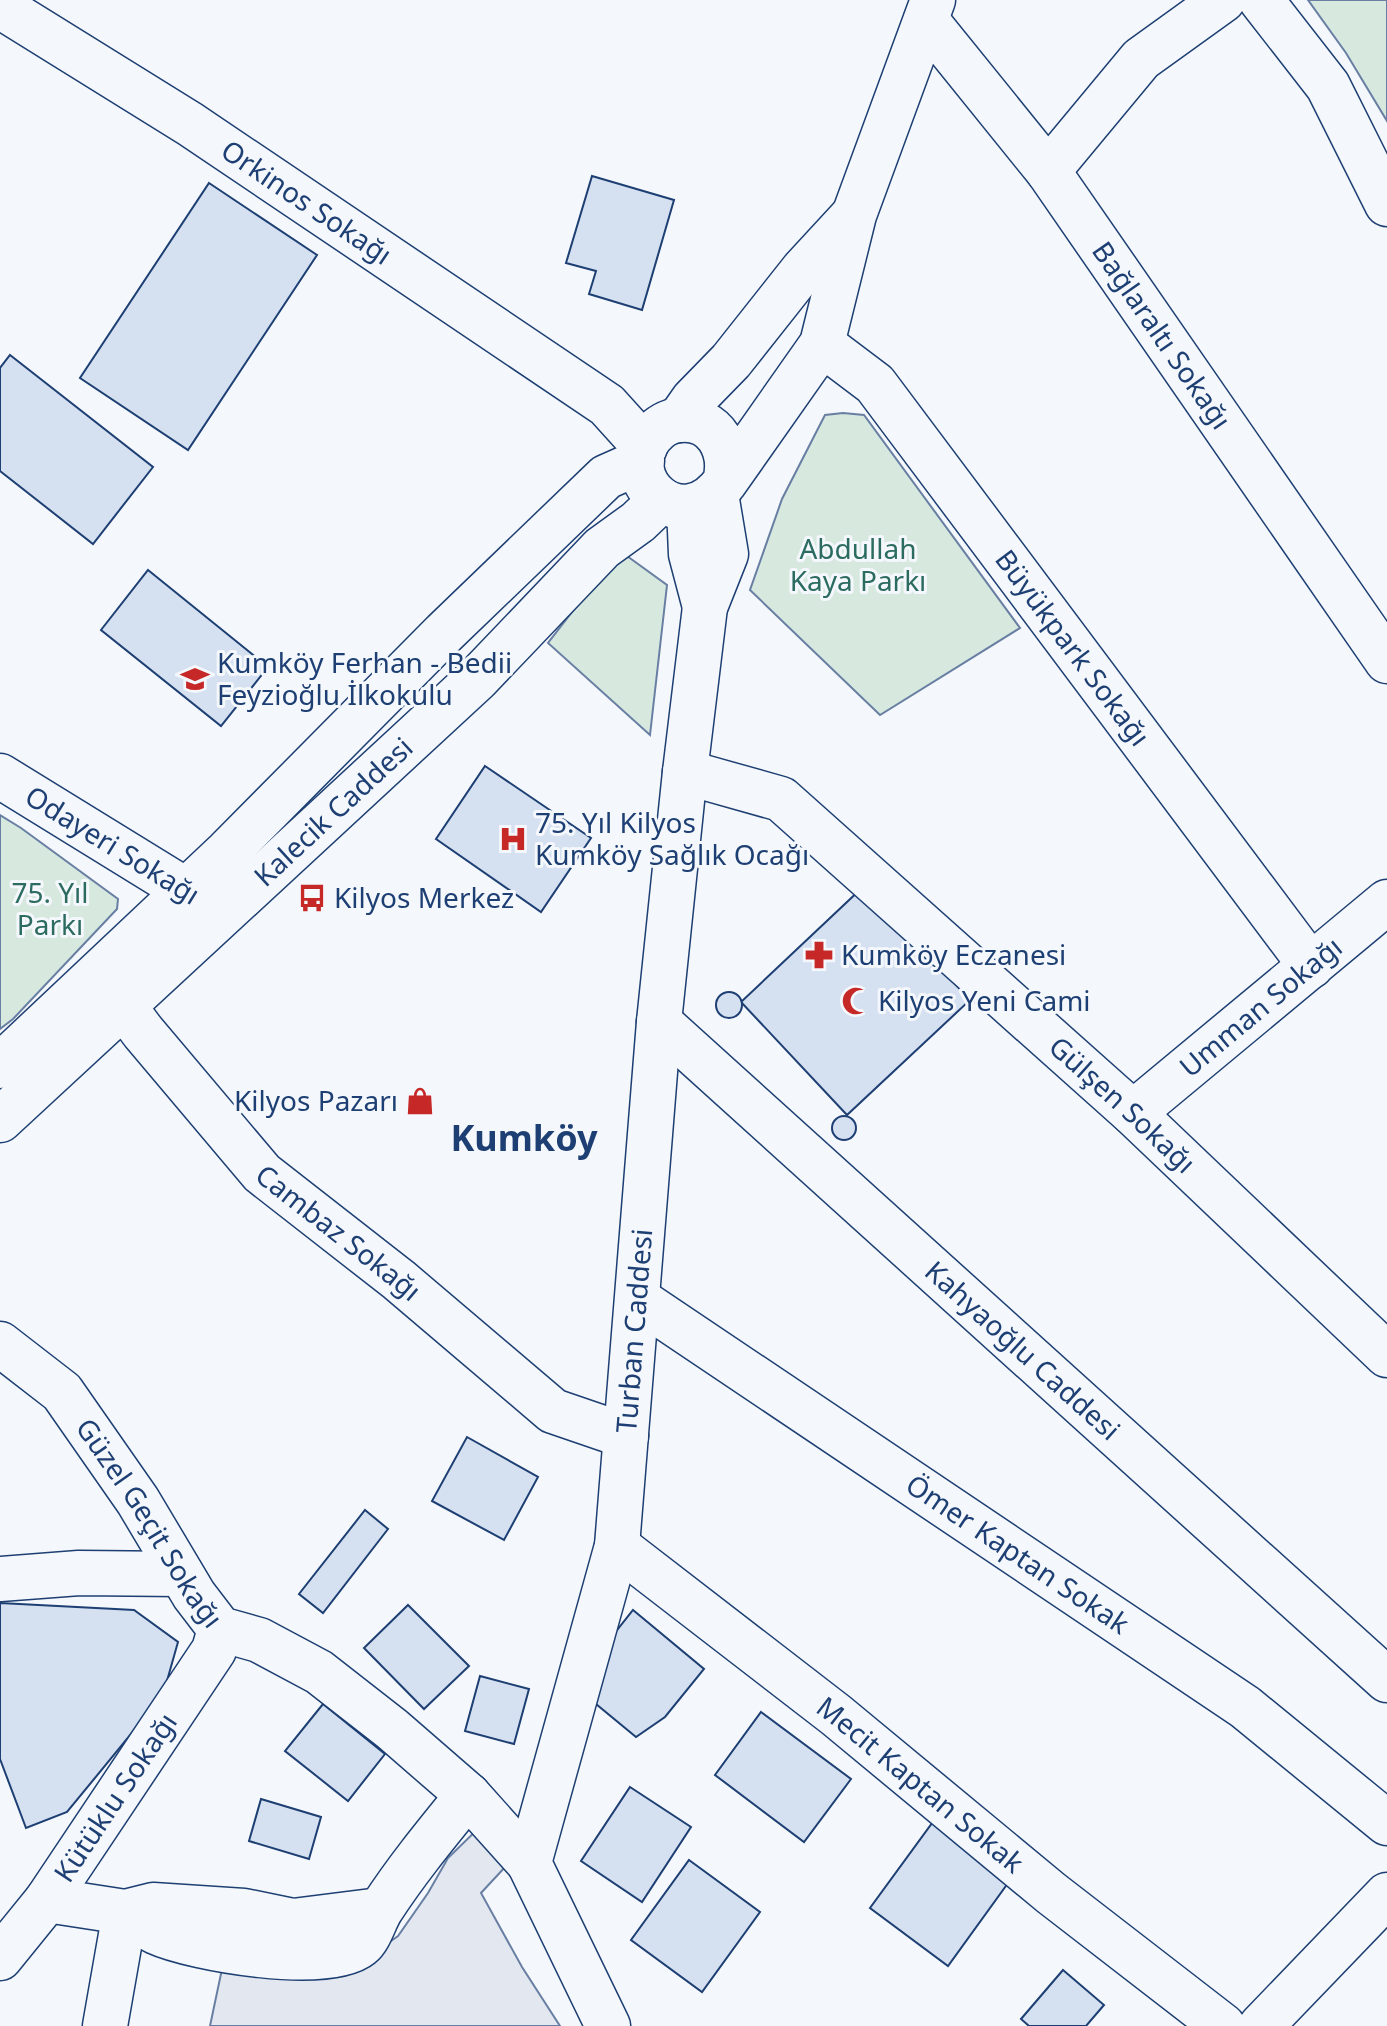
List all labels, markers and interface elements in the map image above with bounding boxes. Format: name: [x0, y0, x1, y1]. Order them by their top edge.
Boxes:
street label: Orkinos Sokağı: [214, 130, 400, 273]
street label: Bağlaraltı Sokağı: [1084, 233, 1241, 436]
park label: Abdullah Kaya Parkı: [790, 529, 926, 599]
street label: Büyükpark Sokağı: [987, 541, 1159, 753]
place label: Kumköy Ferhan - Bedii Feyzioğlu İlkokulu: [217, 643, 512, 713]
school or university icon: Kumköy Ferhan - Bedii Feyzioğlu İlkokulu: [180, 664, 210, 694]
street label: Kalecik Caddesi: [245, 728, 420, 894]
street label: Odayeri Sokağı: [18, 776, 207, 913]
place label: 75. Yıl Kilyos Kumköy Sağlık Ocağı: [535, 803, 809, 873]
hospital icon: 75. Yıl Kilyos Kumköy Sağlık Ocağı: [498, 824, 528, 854]
park label: 75. Yıl Parkı: [11, 873, 89, 943]
place label: Kilyos Merkez: [334, 878, 514, 916]
bus stop icon: Kilyos Merkez: [297, 883, 327, 913]
street label: Umman Sokağı: [1171, 927, 1349, 1085]
place label: Kumköy Eczanesi: [841, 935, 1066, 973]
pharmacy icon: Kumköy Eczanesi: [804, 940, 834, 970]
place label: Kilyos Yeni Cami: [878, 981, 1091, 1019]
mosque icon: Kilyos Yeni Cami: [841, 986, 871, 1016]
street label: Gülşen Sokağı: [1042, 1027, 1204, 1181]
place label: Kilyos Pazarı: [234, 1081, 398, 1119]
shop icon: Kilyos Pazarı: [405, 1086, 435, 1116]
district label: Kumköy: [450, 1113, 598, 1162]
street label: Cambaz Sokağı: [248, 1155, 430, 1309]
street label: Turban Caddesi: [606, 1227, 660, 1434]
street label: Kahyaoğlu Caddesi: [917, 1252, 1129, 1448]
street label: Güzel Geçit Sokağı: [68, 1410, 232, 1635]
street label: Ömer Kaptan Sokak: [899, 1465, 1137, 1642]
street label: Mecit Kaptan Sokak: [809, 1687, 1032, 1881]
street label: Kütüklu Sokağı: [44, 1705, 185, 1889]

